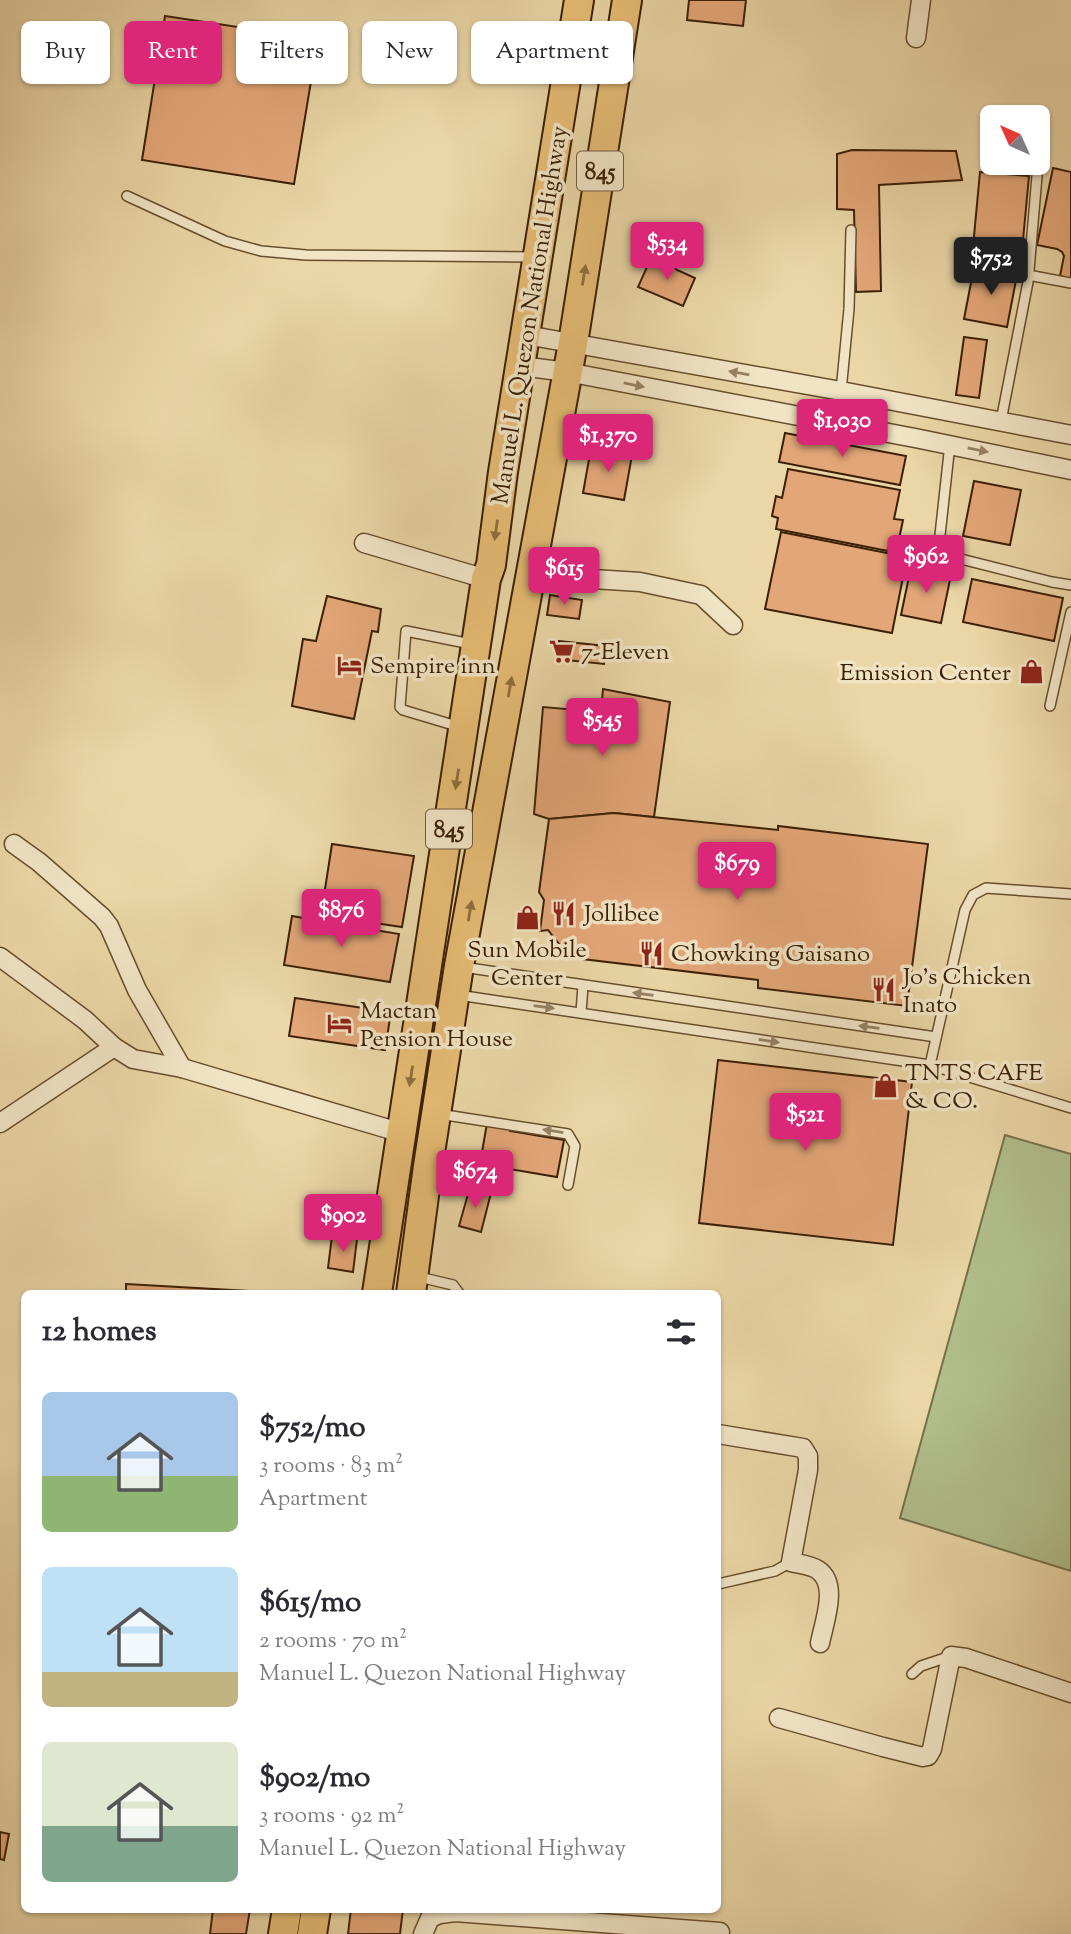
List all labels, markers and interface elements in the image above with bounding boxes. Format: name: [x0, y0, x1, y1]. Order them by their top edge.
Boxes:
chip: Buy: [21, 21, 110, 84]
chip: Rent: [124, 21, 222, 84]
chip: Filters: [236, 21, 348, 84]
chip: New: [362, 21, 457, 84]
chip: Apartment: [471, 21, 633, 84]
north arrow: [980, 105, 1050, 175]
map controls: [980, 105, 1050, 175]
street label: Manuel L. Quezon National Highway: [484, 124, 578, 507]
road number: 845: [577, 152, 623, 190]
pin: $534: [626, 222, 708, 282]
text: $534: [646, 228, 688, 261]
pin: $752: [950, 238, 1032, 297]
text: $752: [970, 243, 1012, 276]
one-way arrow: [579, 264, 590, 286]
one-way arrow: [728, 367, 750, 378]
one-way arrow: [623, 380, 645, 391]
pin: $1,030: [785, 400, 899, 459]
text: $1,030: [813, 405, 871, 438]
pin: $1,370: [551, 414, 665, 474]
text: $1,370: [579, 420, 637, 453]
one-way arrow: [967, 445, 989, 456]
one-way arrow: [490, 519, 501, 541]
pin: $962: [885, 536, 967, 595]
text: $962: [903, 541, 949, 574]
pin: $615: [523, 548, 605, 607]
text: $615: [544, 553, 584, 586]
place label: 7-Eleven: [581, 636, 670, 670]
supermarket icon: 7-Eleven: [547, 637, 575, 665]
place label: Sempire inn: [370, 650, 496, 684]
hotel icon: Sempire inn: [336, 651, 364, 679]
place label: Emission Center: [840, 657, 1011, 691]
shop icon: Emission Center: [1017, 658, 1045, 686]
one-way arrow: [505, 676, 516, 698]
pin: $545: [561, 698, 643, 758]
text: $545: [582, 704, 622, 737]
one-way arrow: [451, 768, 462, 790]
road number: 845: [426, 810, 472, 848]
pin: $679: [696, 842, 778, 902]
text: $679: [714, 848, 760, 881]
pin: $876: [300, 890, 382, 949]
text: $876: [318, 895, 364, 928]
place label: Jollibee: [582, 898, 659, 932]
restaurant icon: Jollibee: [550, 899, 578, 927]
one-way arrow: [464, 900, 475, 922]
shop icon: Sun Mobile Center: [513, 904, 541, 932]
place label: Sun Mobile Center: [467, 934, 587, 996]
place label: Chowking Gaisano: [671, 938, 870, 972]
restaurant icon: Chowking Gaisano: [637, 939, 665, 967]
place label: Jo's Chicken Inato: [901, 961, 1031, 1023]
restaurant icon: Jo's Chicken Inato: [869, 976, 897, 1004]
one-way arrow: [632, 989, 654, 1000]
place label: Mactan Pension House: [360, 995, 513, 1057]
one-way arrow: [533, 1002, 555, 1013]
hotel icon: Mactan Pension House: [326, 1010, 354, 1038]
one-way arrow: [857, 1021, 879, 1032]
one-way arrow: [758, 1036, 780, 1047]
place label: TNTS CAFE & CO.: [905, 1057, 1043, 1119]
one-way arrow: [405, 1065, 416, 1087]
shop icon: TNTS CAFE & CO.: [871, 1072, 899, 1100]
pin: $521: [764, 1094, 846, 1153]
text: $521: [786, 1099, 824, 1132]
one-way arrow: [542, 1126, 564, 1137]
pin: $674: [434, 1150, 516, 1210]
text: $674: [452, 1156, 498, 1189]
pin: $902: [302, 1194, 384, 1254]
text: $902: [320, 1200, 366, 1233]
text: 12 homes: [42, 1311, 157, 1354]
icon: filters: [662, 1313, 700, 1351]
text: $752/mo: [259, 1407, 366, 1450]
icon: home: [98, 1420, 182, 1504]
text: 3 rooms · 83 m²: [259, 1450, 403, 1483]
text: Apartment: [259, 1483, 368, 1516]
text: $615/mo: [259, 1582, 361, 1625]
icon: home: [98, 1595, 182, 1679]
text: 2 rooms · 70 m²: [259, 1625, 407, 1658]
text: Manuel L. Quezon National Highway: [259, 1658, 626, 1691]
text: $902/mo: [259, 1757, 371, 1800]
icon: home: [98, 1770, 182, 1854]
text: 3 rooms · 92 m²: [259, 1800, 404, 1833]
text: Manuel L. Quezon National Highway: [259, 1833, 626, 1866]

